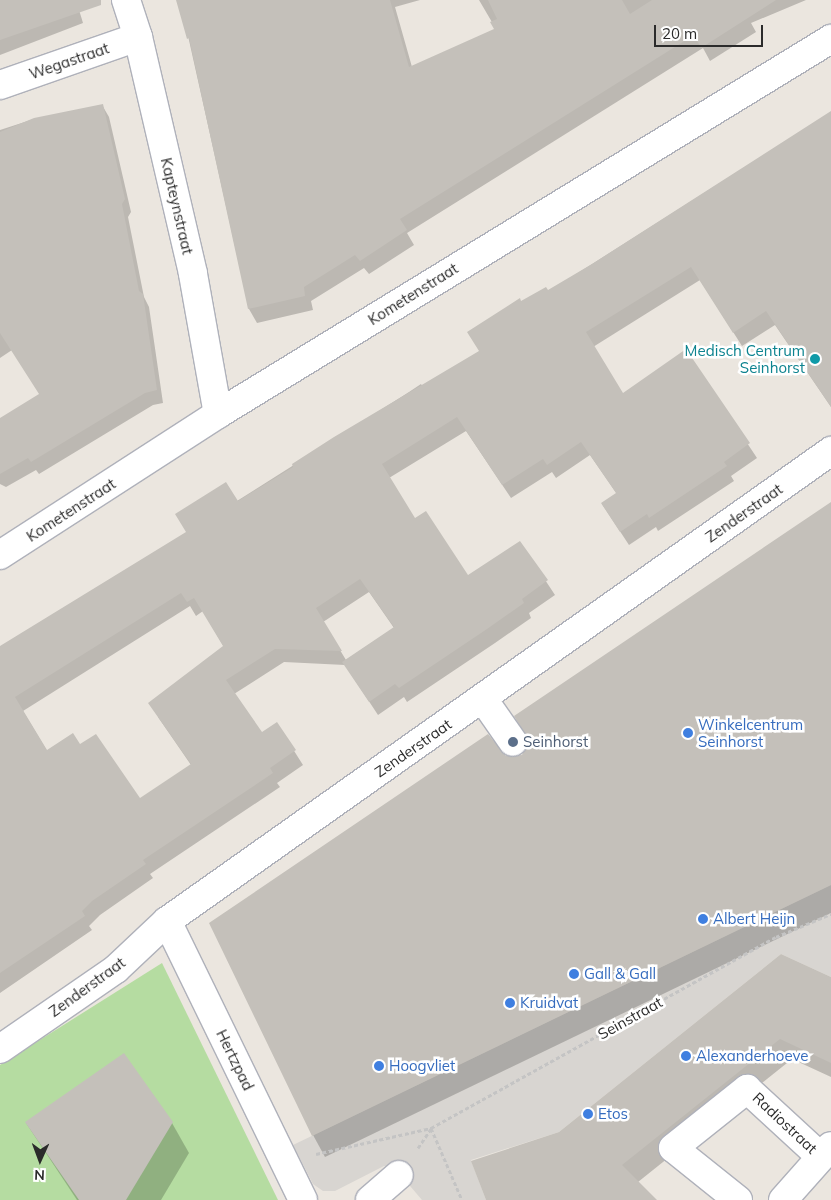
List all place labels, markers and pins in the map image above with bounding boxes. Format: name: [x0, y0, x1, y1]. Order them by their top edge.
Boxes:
place label: Medisch Centrum Seinhorst: [685, 341, 805, 376]
marker: Medisch Centrum Seinhorst: [809, 353, 821, 365]
place label: Winkelcentrum Seinhorst: [698, 715, 803, 750]
marker: Winkelcentrum Seinhorst: [682, 727, 694, 739]
place label: Seinhorst: [523, 733, 588, 751]
marker: Seinhorst: [507, 736, 519, 748]
place label: Albert Heijn: [713, 910, 795, 928]
marker: Albert Heijn: [697, 913, 709, 925]
place label: Gall & Gall: [584, 965, 656, 983]
marker: Gall & Gall: [568, 968, 580, 980]
place label: Kruidvat: [520, 994, 578, 1012]
marker: Kruidvat: [504, 997, 516, 1009]
place label: Alexanderhoeve: [696, 1047, 808, 1065]
marker: Alexanderhoeve: [680, 1050, 692, 1062]
place label: Hoogvliet: [389, 1057, 455, 1075]
marker: Hoogvliet: [373, 1060, 385, 1072]
place label: Etos: [598, 1105, 628, 1123]
marker: Etos: [582, 1108, 594, 1120]

